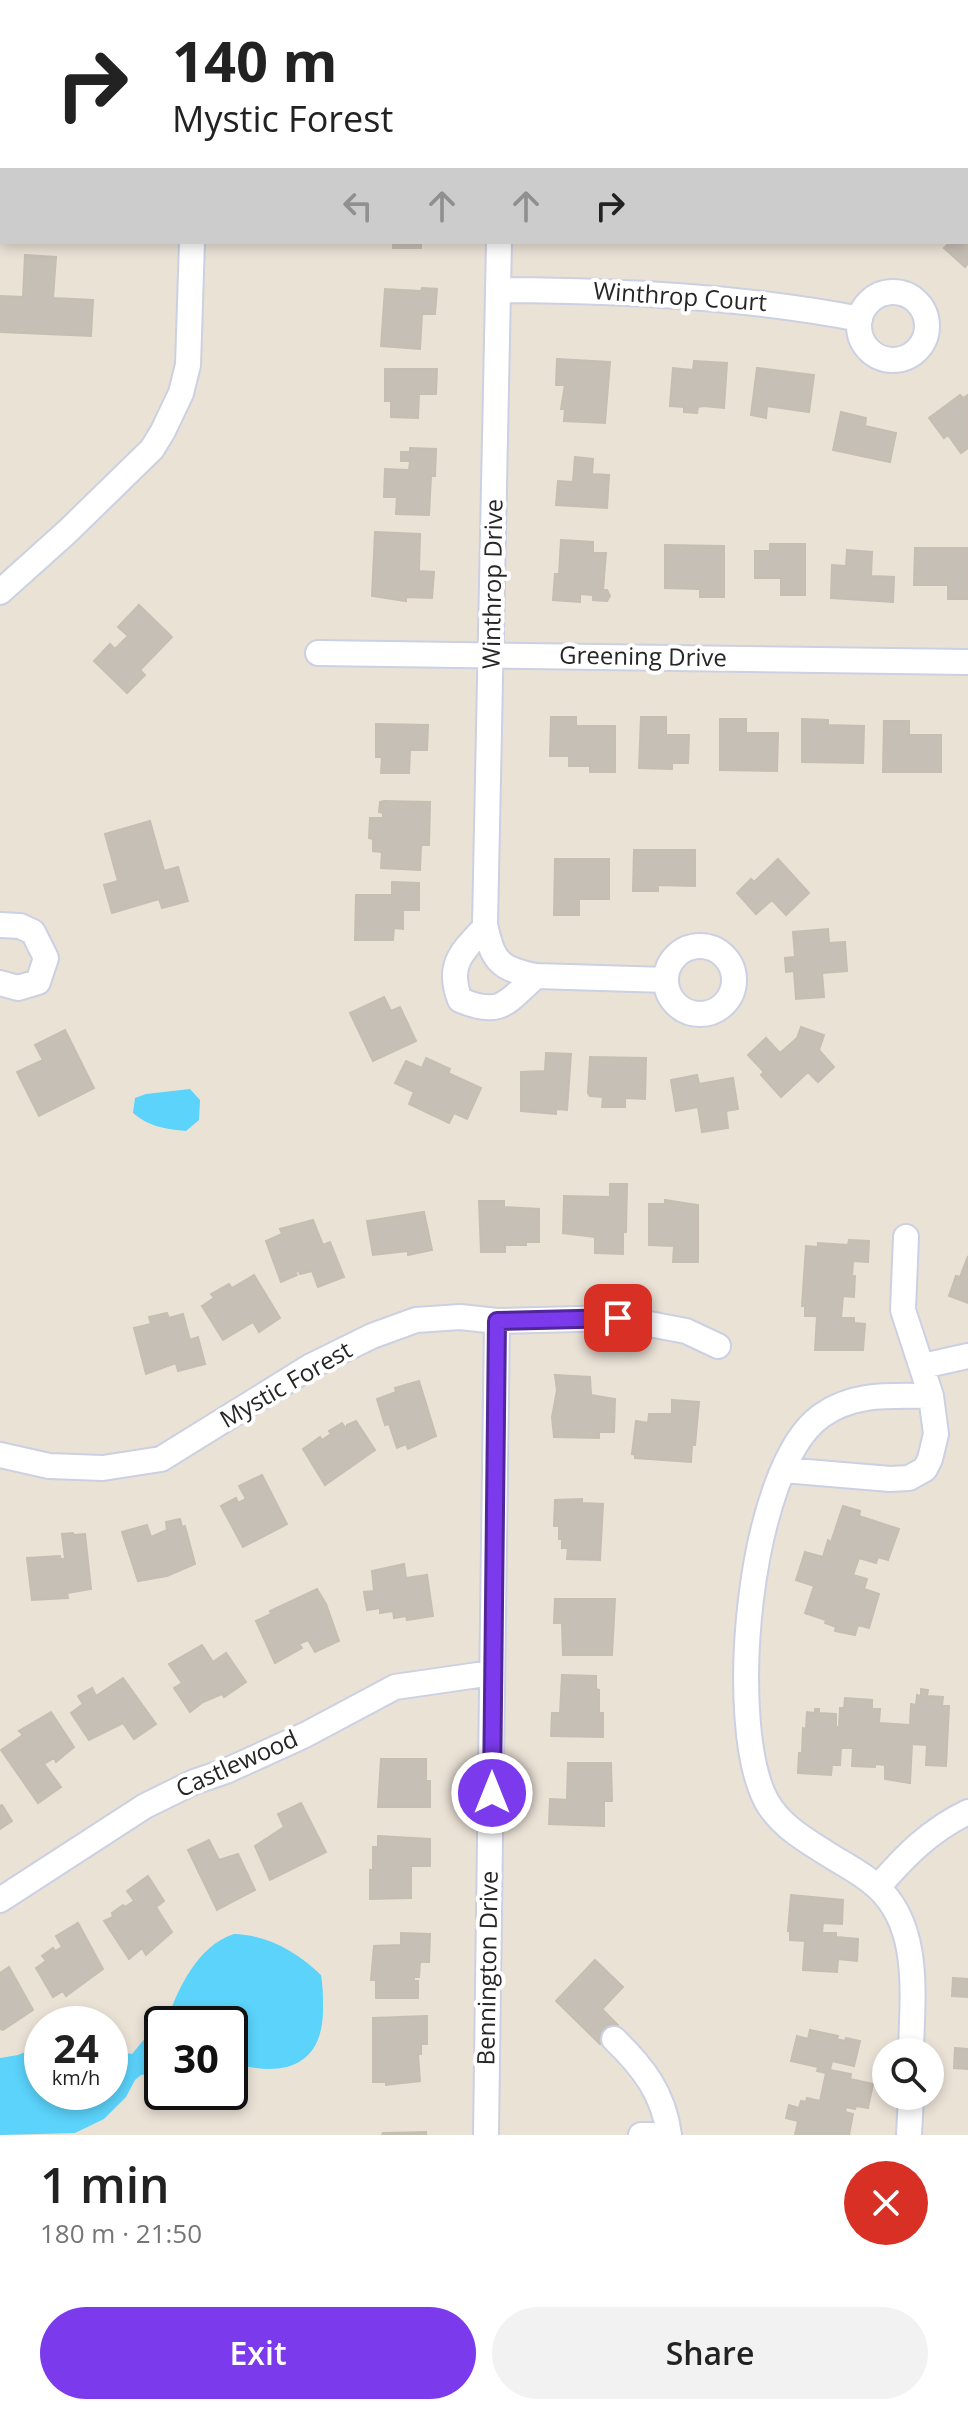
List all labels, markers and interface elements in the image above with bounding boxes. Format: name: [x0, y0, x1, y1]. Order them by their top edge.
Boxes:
text: 140 m: [172, 22, 338, 98]
icon: right: [40, 32, 144, 136]
text: Mystic Forest: [172, 94, 393, 143]
icon: left: [336, 184, 380, 228]
icon: ahead: [420, 184, 464, 228]
icon: ahead: [504, 184, 548, 228]
icon: right: [588, 184, 632, 228]
street label: Winthrop Court: [592, 273, 768, 318]
street label: Winthrop Drive: [474, 499, 509, 669]
street label: Greening Drive: [559, 638, 727, 673]
pin: [584, 1284, 652, 1352]
icon: arrive: [596, 1296, 640, 1340]
street label: Mystic Forest: [213, 1333, 357, 1435]
street label: Castlewood: [170, 1721, 303, 1804]
position arrow: [450, 1751, 534, 1835]
street label: Bennington Drive: [468, 1870, 505, 2066]
speed limit sign: 30: [144, 2006, 248, 2110]
text: 24: [53, 2020, 99, 2075]
map controls: [872, 2038, 944, 2110]
button: search: [872, 2038, 944, 2110]
text: km/h: [52, 2064, 100, 2091]
text: 1 min: [40, 2152, 170, 2217]
button: close: [844, 2161, 928, 2245]
text: 180 m · 21:50: [40, 2215, 202, 2251]
button: Exit: [40, 2307, 476, 2399]
button: Share: [492, 2307, 928, 2399]

